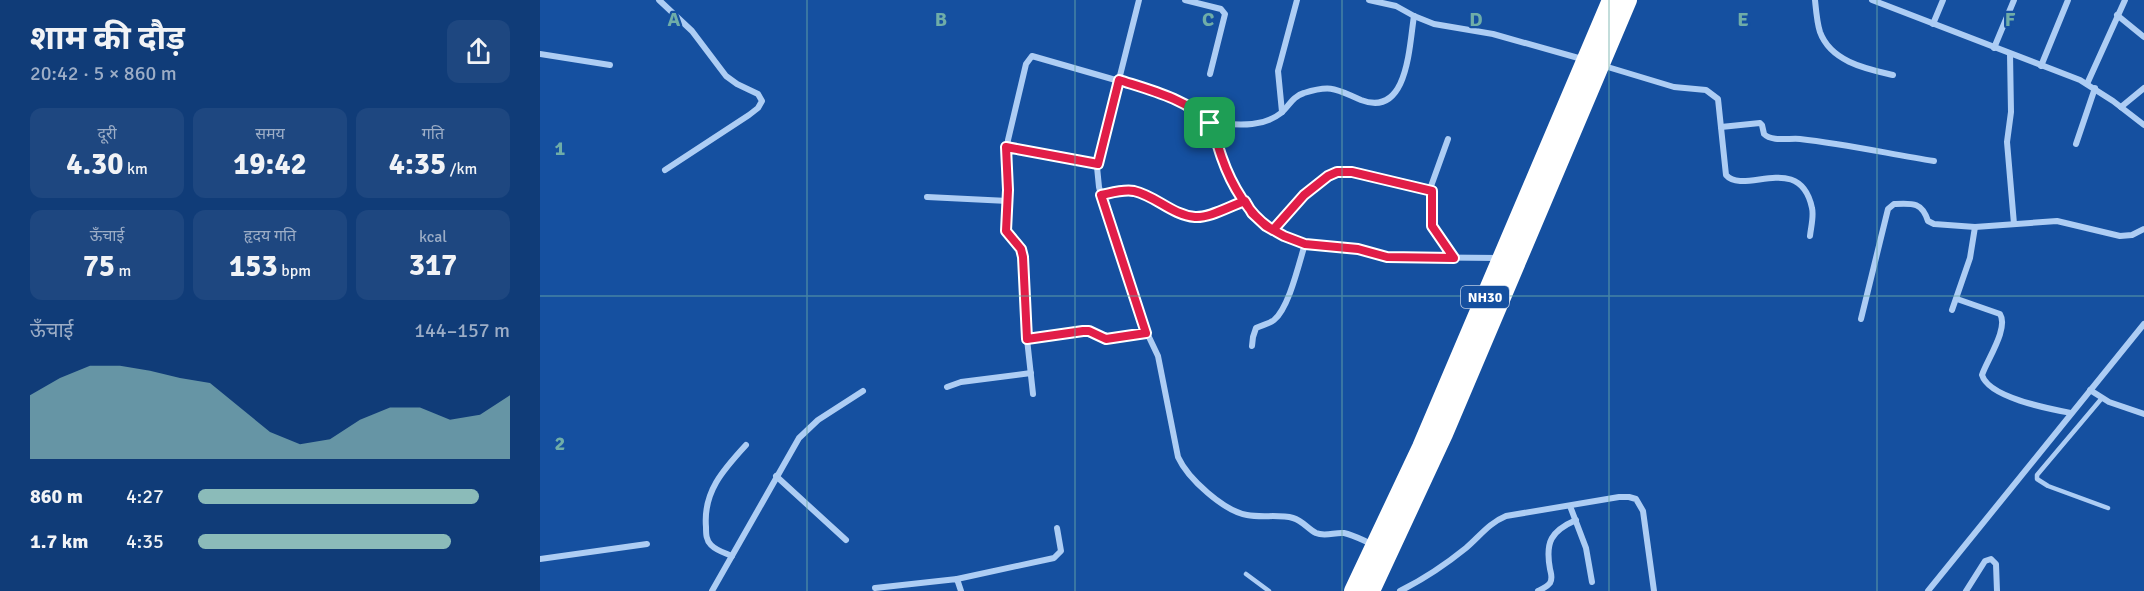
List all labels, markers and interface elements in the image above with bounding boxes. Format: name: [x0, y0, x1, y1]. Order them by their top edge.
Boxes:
text: A: [668, 7, 681, 32]
text: B: [935, 7, 947, 32]
text: C: [1202, 7, 1214, 32]
text: D: [1469, 7, 1483, 32]
text: E: [1737, 7, 1749, 32]
text: F: [2005, 7, 2016, 32]
text: शाम की दौड़: [30, 18, 185, 59]
button: share: [447, 20, 510, 83]
text: 20:42 · 5 × 860 m: [30, 61, 177, 86]
pin: [1184, 97, 1235, 148]
icon: arrive: [1193, 106, 1226, 139]
text: दूरी: [97, 124, 117, 144]
text: समय: [255, 124, 285, 144]
text: गति: [422, 124, 444, 144]
text: 1: [555, 136, 566, 161]
text: 4.30: [66, 146, 123, 183]
text: 19:42: [233, 146, 307, 183]
text: 4:35: [389, 146, 446, 183]
text: km: [123, 159, 148, 179]
text: /km: [446, 159, 477, 179]
text: ऊँचाई: [90, 226, 124, 246]
text: हृदय गति: [244, 226, 296, 246]
text: kcal: [419, 227, 447, 247]
text: 317: [409, 247, 457, 284]
text: 75: [83, 248, 115, 285]
text: 153: [229, 248, 278, 285]
text: m: [115, 261, 131, 281]
text: bpm: [278, 261, 311, 281]
road number: NH30: [1461, 286, 1509, 308]
text: ऊँचाई: [30, 318, 73, 343]
text: 144–157 m: [414, 318, 510, 343]
text: 2: [555, 431, 565, 456]
text: 860 m: [30, 484, 83, 509]
text: 4:27: [126, 484, 164, 509]
text: 1.7 km: [30, 529, 88, 554]
text: 4:35: [126, 529, 164, 554]

